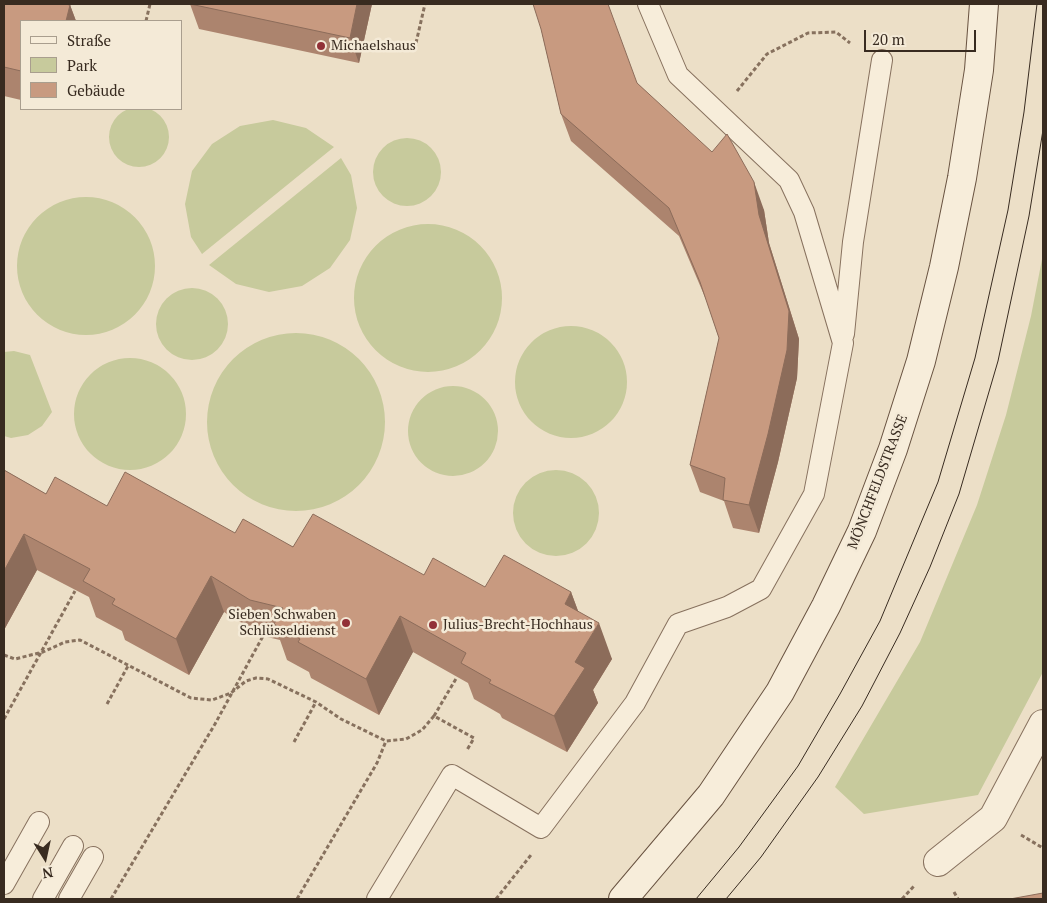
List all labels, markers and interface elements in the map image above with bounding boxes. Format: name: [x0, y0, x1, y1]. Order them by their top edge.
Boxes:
legend: [20, 20, 182, 110]
scale bar: [867, 20, 980, 52]
text: 20 m: [872, 29, 905, 49]
text: Straße: [67, 30, 111, 50]
place label: Michaelshaus: [331, 38, 416, 54]
marker: Michaelshaus: [315, 40, 327, 52]
text: Park: [67, 55, 97, 75]
text: Gebäude: [67, 80, 125, 100]
street label: MÖNCHFELDSTRASSE: [845, 412, 911, 552]
place label: Sieben Schwaben Schlüsseldienst: [228, 607, 336, 640]
marker: Sieben Schwaben Schlüsseldienst: [340, 617, 352, 629]
place label: Julius-Brecht-Hochhaus: [443, 617, 593, 633]
marker: Julius-Brecht-Hochhaus: [427, 619, 439, 631]
north arrow: [20, 833, 70, 883]
text: N: [41, 863, 55, 884]

